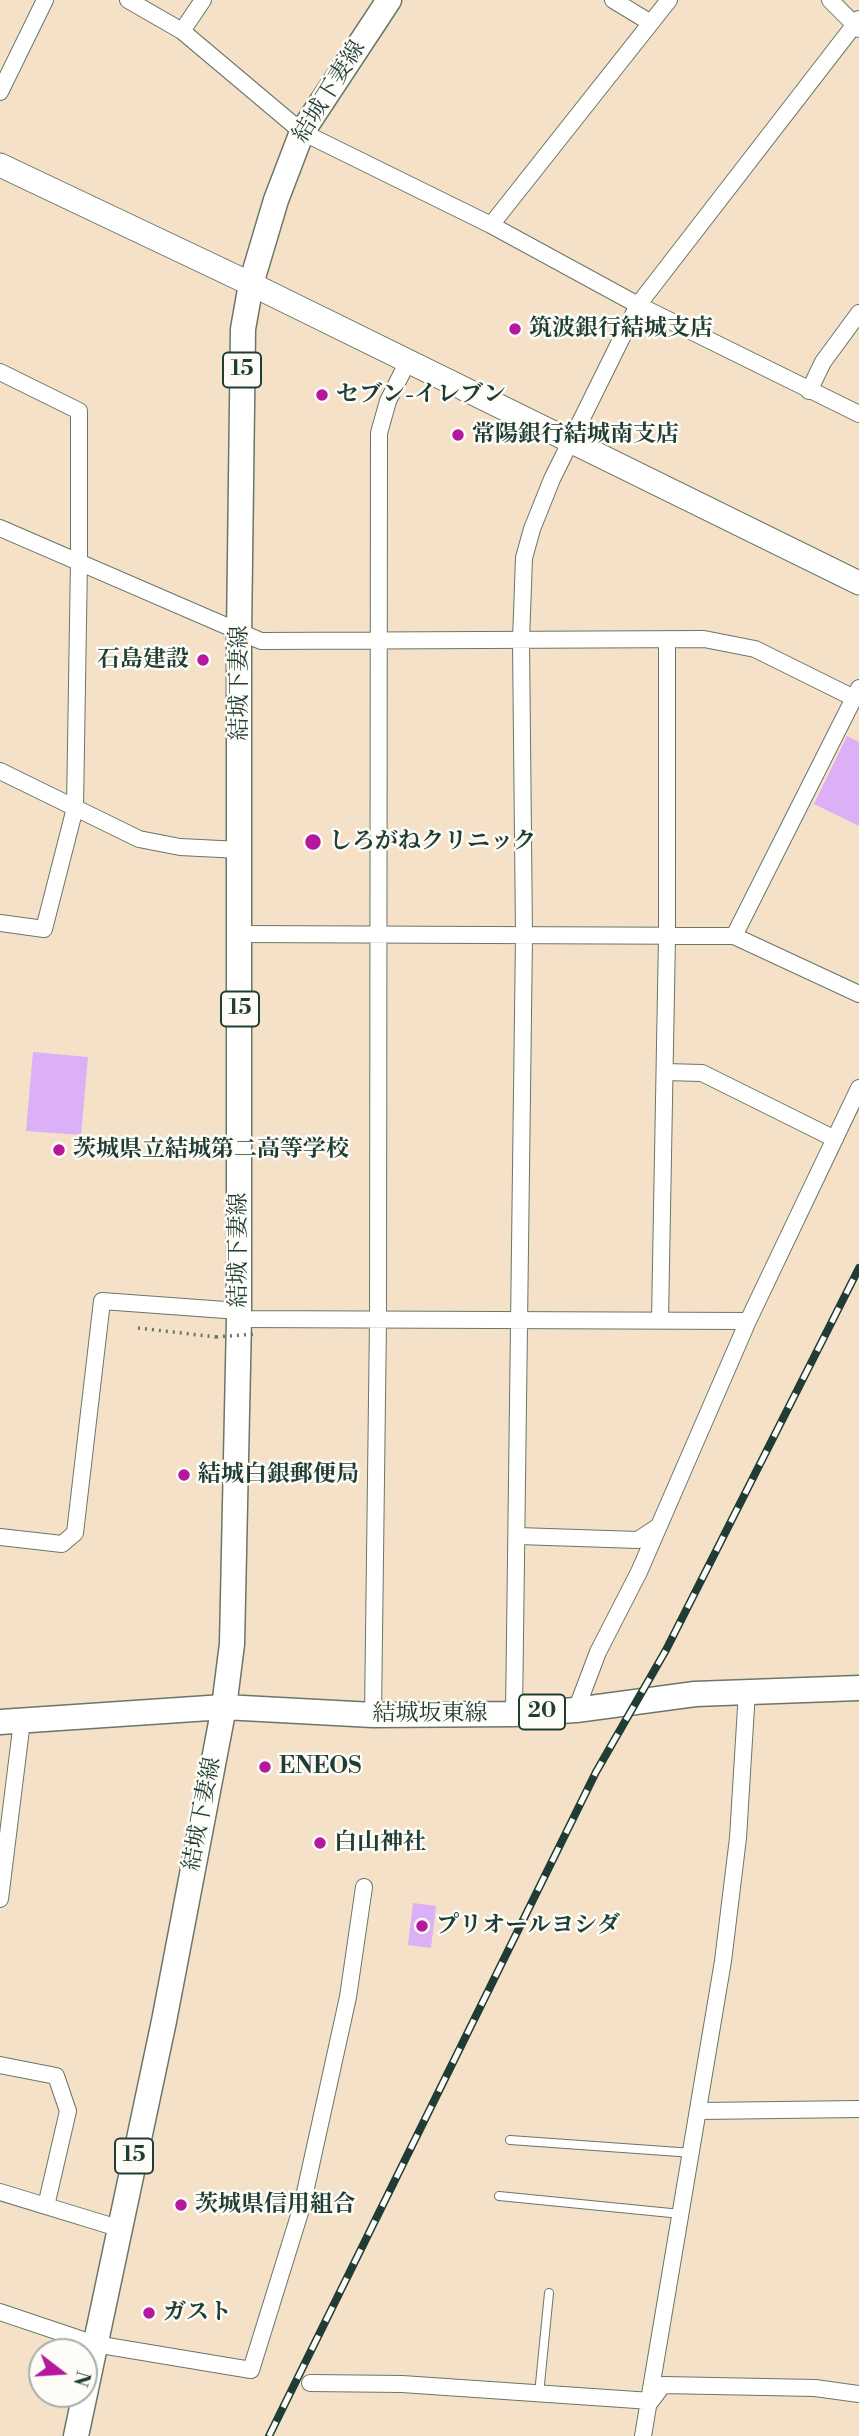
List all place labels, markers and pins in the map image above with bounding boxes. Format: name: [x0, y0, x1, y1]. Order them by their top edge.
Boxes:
place label: 筑波銀行結城支店: [529, 315, 713, 343]
marker: 筑波銀行結城支店: [507, 321, 523, 337]
place label: セブン-イレブン: [336, 381, 506, 409]
marker: セブン-イレブン: [314, 387, 330, 403]
place label: 常陽銀行結城南支店: [472, 421, 679, 449]
marker: 常陽銀行結城南支店: [450, 427, 466, 443]
place label: 石島建設: [97, 646, 189, 674]
marker: 石島建設: [195, 652, 211, 668]
place label: しろがねクリニック: [329, 828, 536, 856]
marker: しろがねクリニック: [303, 832, 323, 852]
place label: 茨城県立結城第二高等学校: [73, 1136, 349, 1164]
marker: 茨城県立結城第二高等学校: [51, 1142, 67, 1158]
place label: 結城白銀郵便局: [198, 1461, 359, 1489]
marker: 結城白銀郵便局: [176, 1467, 192, 1483]
place label: ENEOS: [279, 1753, 361, 1781]
marker: ENEOS: [257, 1759, 273, 1775]
place label: 白山神社: [334, 1829, 426, 1857]
marker: 白山神社: [312, 1835, 328, 1851]
place label: プリオールヨシダ: [436, 1912, 620, 1940]
marker: プリオールヨシダ: [414, 1918, 430, 1934]
place label: 茨城県信用組合: [195, 2191, 356, 2219]
marker: 茨城県信用組合: [173, 2197, 189, 2213]
place label: ガスト: [163, 2299, 232, 2327]
marker: ガスト: [141, 2305, 157, 2321]

